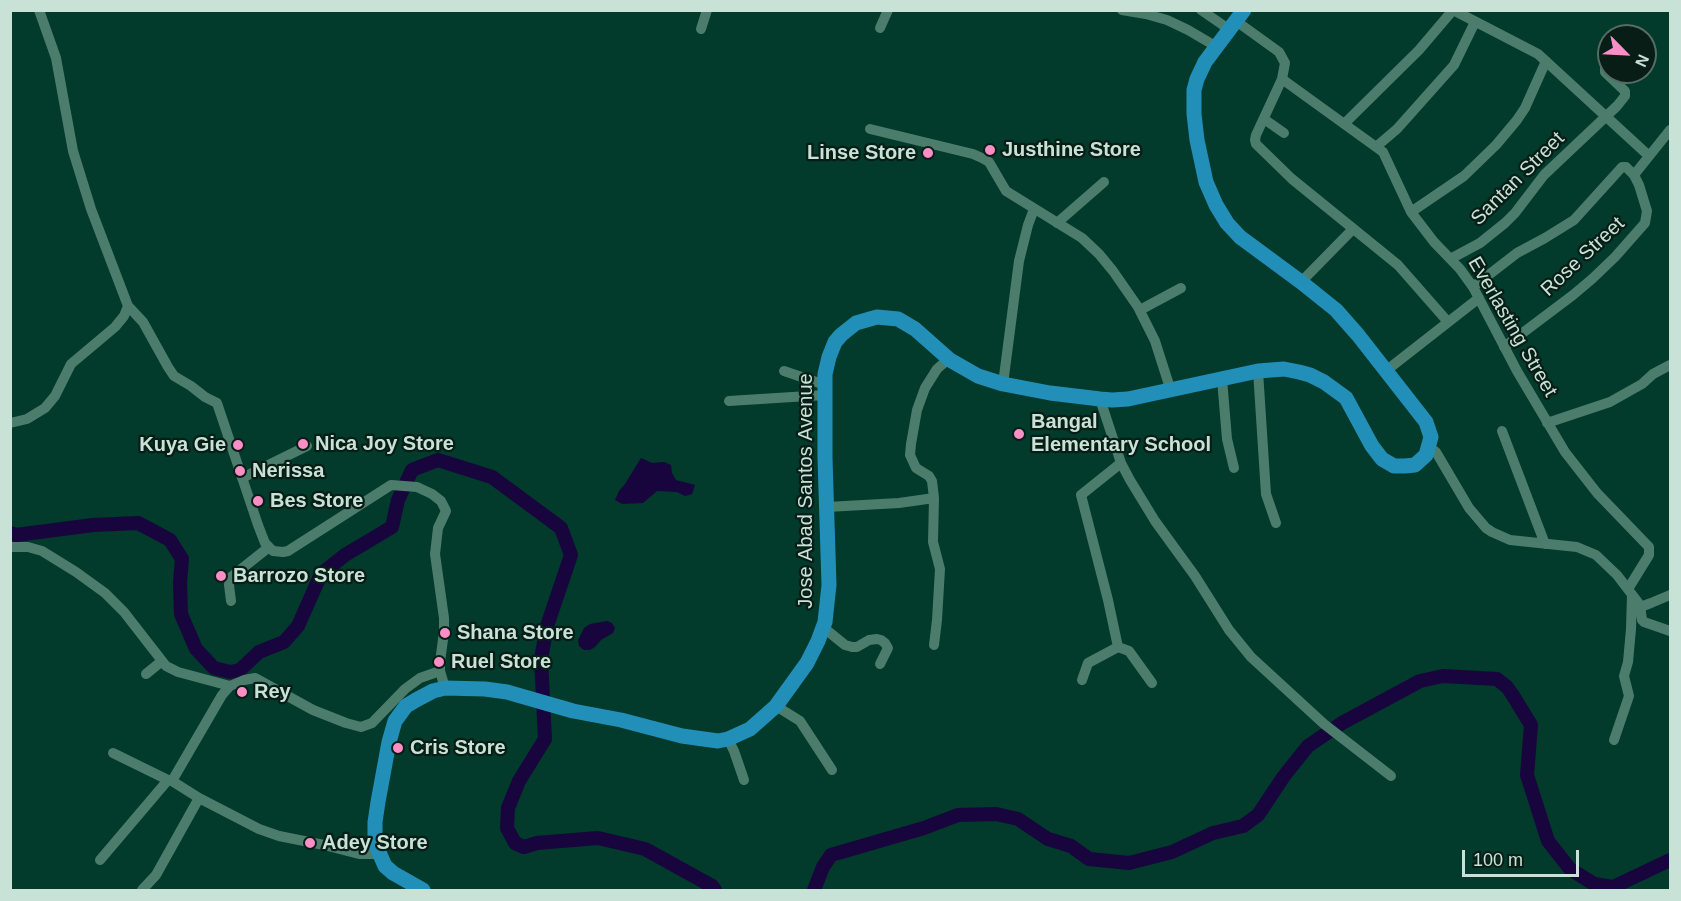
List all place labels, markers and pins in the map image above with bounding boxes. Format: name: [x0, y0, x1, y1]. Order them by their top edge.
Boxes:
place label: Justhine Store: [1002, 138, 1141, 162]
place label: Linse Store: [807, 141, 916, 165]
marker: Justhine Store: [983, 143, 997, 157]
marker: Linse Store: [921, 146, 935, 160]
place label: Bangal Elementary School: [1031, 410, 1211, 457]
marker: Bangal Elementary School: [1012, 427, 1026, 441]
place label: Nica Joy Store: [315, 432, 454, 456]
place label: Kuya Gie: [139, 433, 226, 457]
marker: Nica Joy Store: [296, 437, 310, 451]
marker: Kuya Gie: [231, 438, 245, 452]
place label: Nerissa: [252, 459, 324, 483]
marker: Nerissa: [233, 464, 247, 478]
place label: Bes Store: [270, 489, 363, 513]
marker: Bes Store: [251, 494, 265, 508]
place label: Barrozo Store: [233, 564, 365, 588]
marker: Barrozo Store: [214, 569, 228, 583]
place label: Shana Store: [457, 621, 574, 645]
marker: Shana Store: [438, 626, 452, 640]
place label: Ruel Store: [451, 650, 551, 674]
marker: Ruel Store: [432, 655, 446, 669]
place label: Rey: [254, 680, 291, 704]
marker: Rey: [235, 685, 249, 699]
place label: Cris Store: [410, 736, 506, 760]
marker: Cris Store: [391, 741, 405, 755]
place label: Adey Store: [322, 831, 428, 855]
marker: Adey Store: [303, 836, 317, 850]

